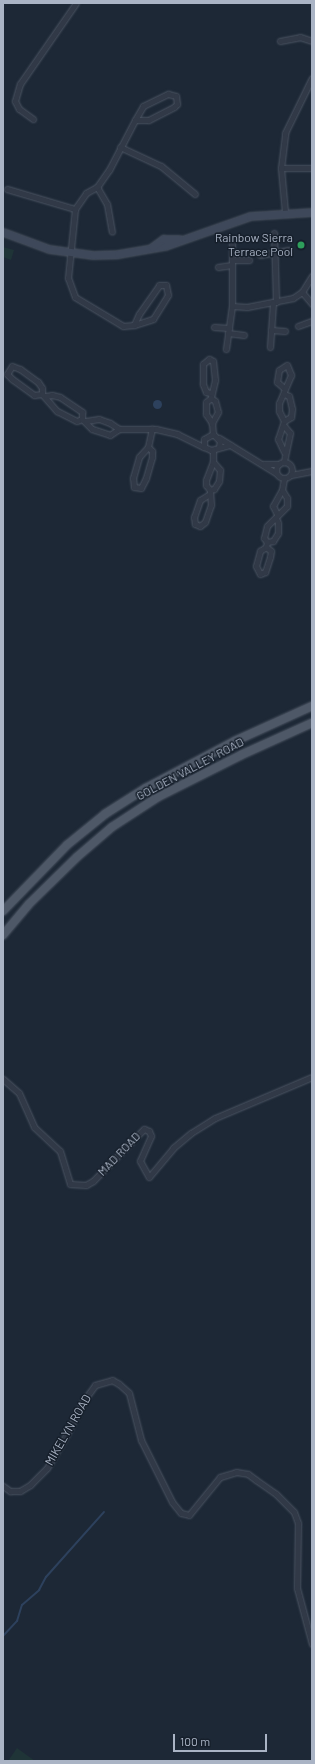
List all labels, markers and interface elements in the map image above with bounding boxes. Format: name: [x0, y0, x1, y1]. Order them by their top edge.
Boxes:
place label: Rainbow Sierra Terrace Pool: [215, 231, 293, 259]
marker: Rainbow Sierra Terrace Pool: [296, 240, 306, 250]
street label: GOLDEN VALLEY ROAD: [134, 735, 246, 803]
street label: MAD ROAD: [95, 1129, 143, 1179]
street label: MIKELYN ROAD: [42, 1392, 94, 1468]
scale bar: [175, 1726, 269, 1752]
text: 100 m: [180, 1734, 210, 1748]

